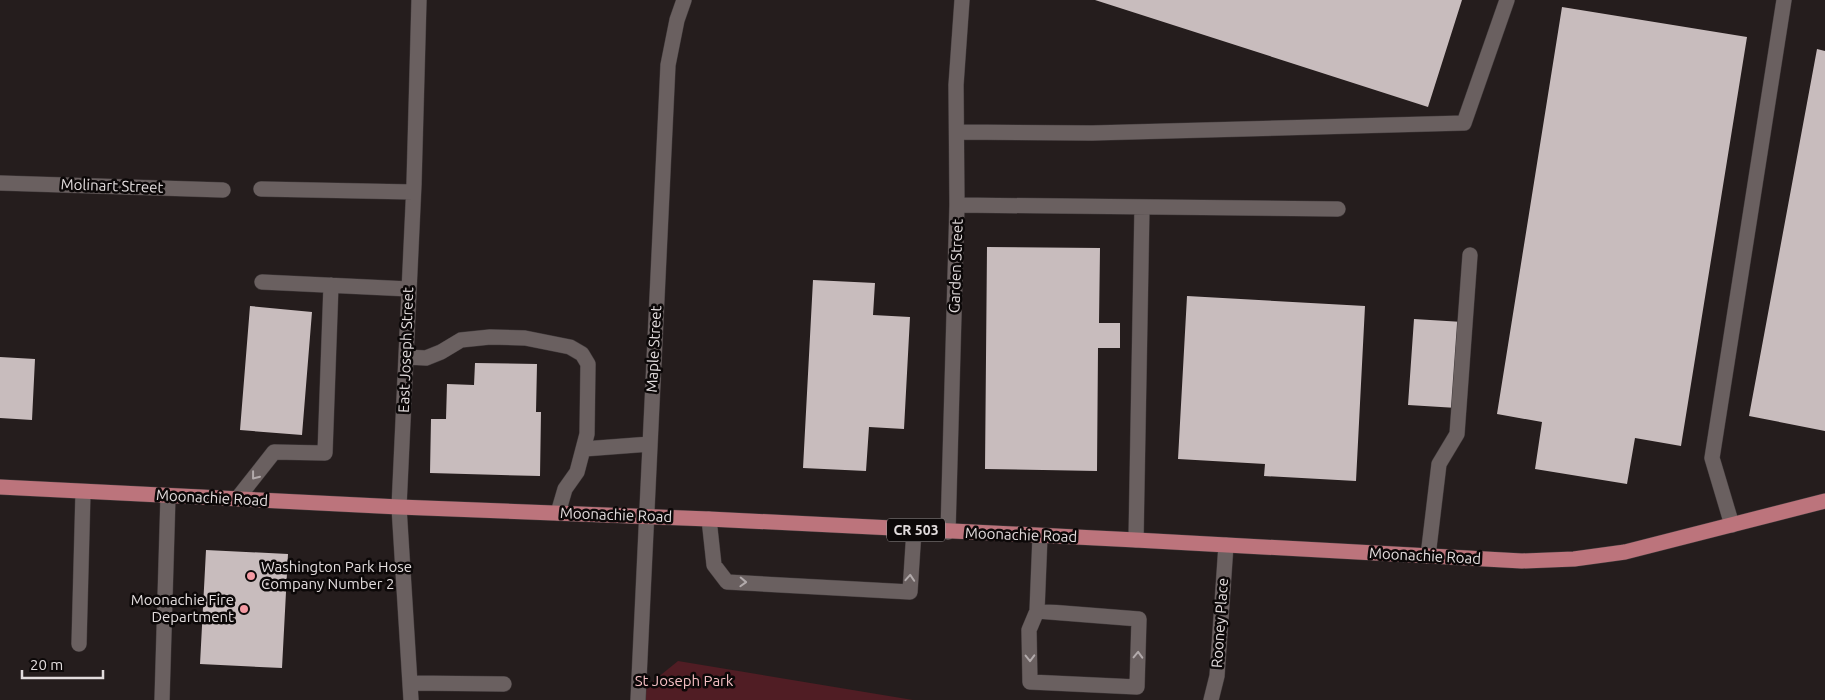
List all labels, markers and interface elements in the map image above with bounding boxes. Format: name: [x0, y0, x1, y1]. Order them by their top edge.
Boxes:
street label: Molinart Street: [60, 175, 164, 196]
street label: Garden Street: [945, 218, 966, 313]
street label: East Joseph Street: [395, 287, 416, 413]
street label: Maple Street: [643, 305, 664, 393]
one-way arrow: [252, 470, 261, 479]
street label: Moonachie Road: [155, 486, 269, 509]
street label: Moonachie Road: [560, 504, 672, 525]
road number: CR 503: [887, 518, 945, 542]
street label: Moonachie Road: [965, 524, 1077, 545]
street label: Moonachie Road: [1368, 544, 1482, 567]
place label: Washington Park Hose Company Number 2: [261, 558, 412, 592]
marker: Washington Park Hose Company Number 2: [245, 570, 257, 582]
one-way arrow: [905, 574, 916, 582]
one-way arrow: [740, 577, 748, 588]
street label: Rooney Place: [1208, 577, 1231, 669]
place label: Moonachie Fire Department: [131, 591, 234, 625]
marker: Moonachie Fire Department: [238, 603, 250, 615]
scale bar: [22, 648, 104, 680]
one-way arrow: [1132, 651, 1143, 659]
one-way arrow: [1024, 654, 1035, 662]
text: 20 m: [30, 656, 63, 673]
park label: St Joseph Park: [635, 672, 734, 689]

